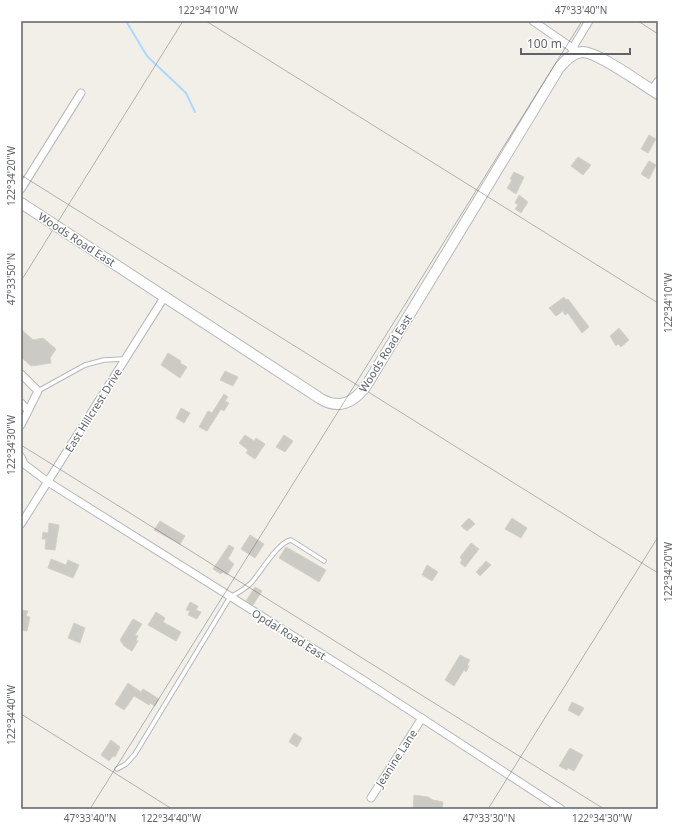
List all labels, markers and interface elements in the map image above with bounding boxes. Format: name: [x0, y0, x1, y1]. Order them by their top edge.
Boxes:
text: 122°34'10"W: [178, 3, 239, 17]
text: 47°33'40"N: [555, 3, 607, 17]
scale bar: [521, 30, 630, 56]
text: 100 m: [527, 35, 562, 52]
text: 122°34'20"W: [4, 145, 18, 206]
street label: Woods Road East: [36, 208, 118, 270]
text: 47°33'50"N: [4, 253, 18, 305]
text: 122°34'10"W: [661, 272, 675, 333]
street label: Woods Road East: [355, 311, 415, 395]
street label: East Hillcrest Drive: [61, 365, 125, 455]
text: 122°34'30"W: [4, 414, 18, 475]
text: 122°34'20"W: [661, 541, 675, 602]
street label: Opdal Road East: [249, 605, 329, 663]
text: 122°34'40"W: [4, 684, 18, 745]
street label: Jeanine Lane: [371, 726, 420, 791]
text: 47°33'40"N: [64, 811, 116, 825]
text: 122°34'40"W: [141, 811, 202, 825]
text: 47°33'30"N: [463, 811, 515, 825]
text: 122°34'30"W: [572, 811, 633, 825]

